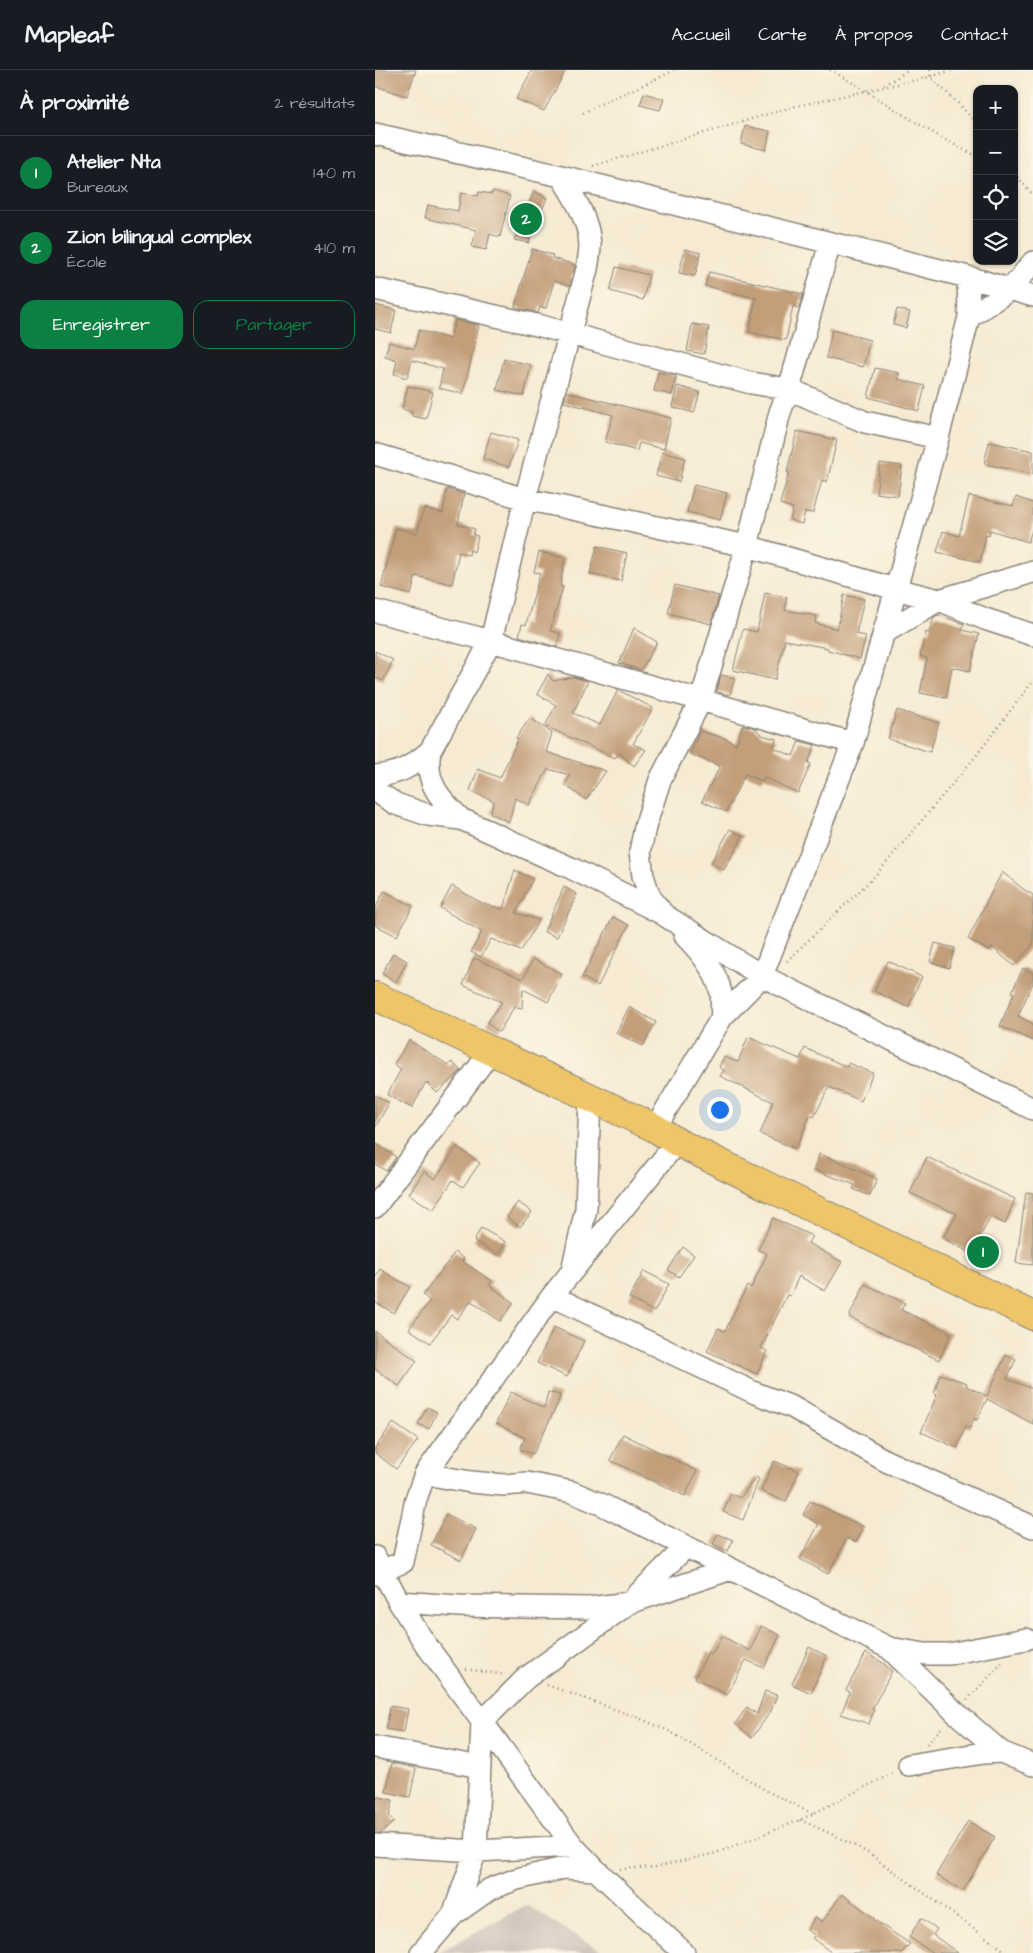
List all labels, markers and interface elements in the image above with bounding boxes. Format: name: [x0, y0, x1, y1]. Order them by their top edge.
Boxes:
text: Mapleaf: [25, 18, 114, 52]
text: Accueil: [671, 22, 730, 47]
text: Carte: [758, 22, 807, 47]
text: À propos: [835, 22, 913, 47]
text: Contact: [941, 22, 1008, 47]
map controls: [973, 85, 1018, 265]
button: +: [973, 85, 1018, 130]
text: À proximité: [20, 88, 129, 117]
text: 2 résultats: [274, 92, 355, 114]
button: −: [973, 130, 1018, 175]
text: Atelier Nta: [67, 149, 161, 176]
text: 1: [35, 162, 37, 184]
text: 140 m: [313, 162, 355, 184]
button: locate: [973, 175, 1018, 220]
text: Bureaux: [67, 176, 128, 198]
pin: 2: [510, 200, 542, 238]
button: layers: [973, 220, 1018, 265]
text: Zion bilingual complex: [67, 224, 251, 251]
text: 2: [31, 237, 41, 259]
text: 410 m: [313, 237, 355, 259]
text: École: [67, 251, 107, 273]
button: Enregistrer: [20, 300, 183, 349]
button: Partager: [193, 300, 355, 349]
your location: [707, 1097, 733, 1123]
pin: 1: [967, 1233, 999, 1271]

